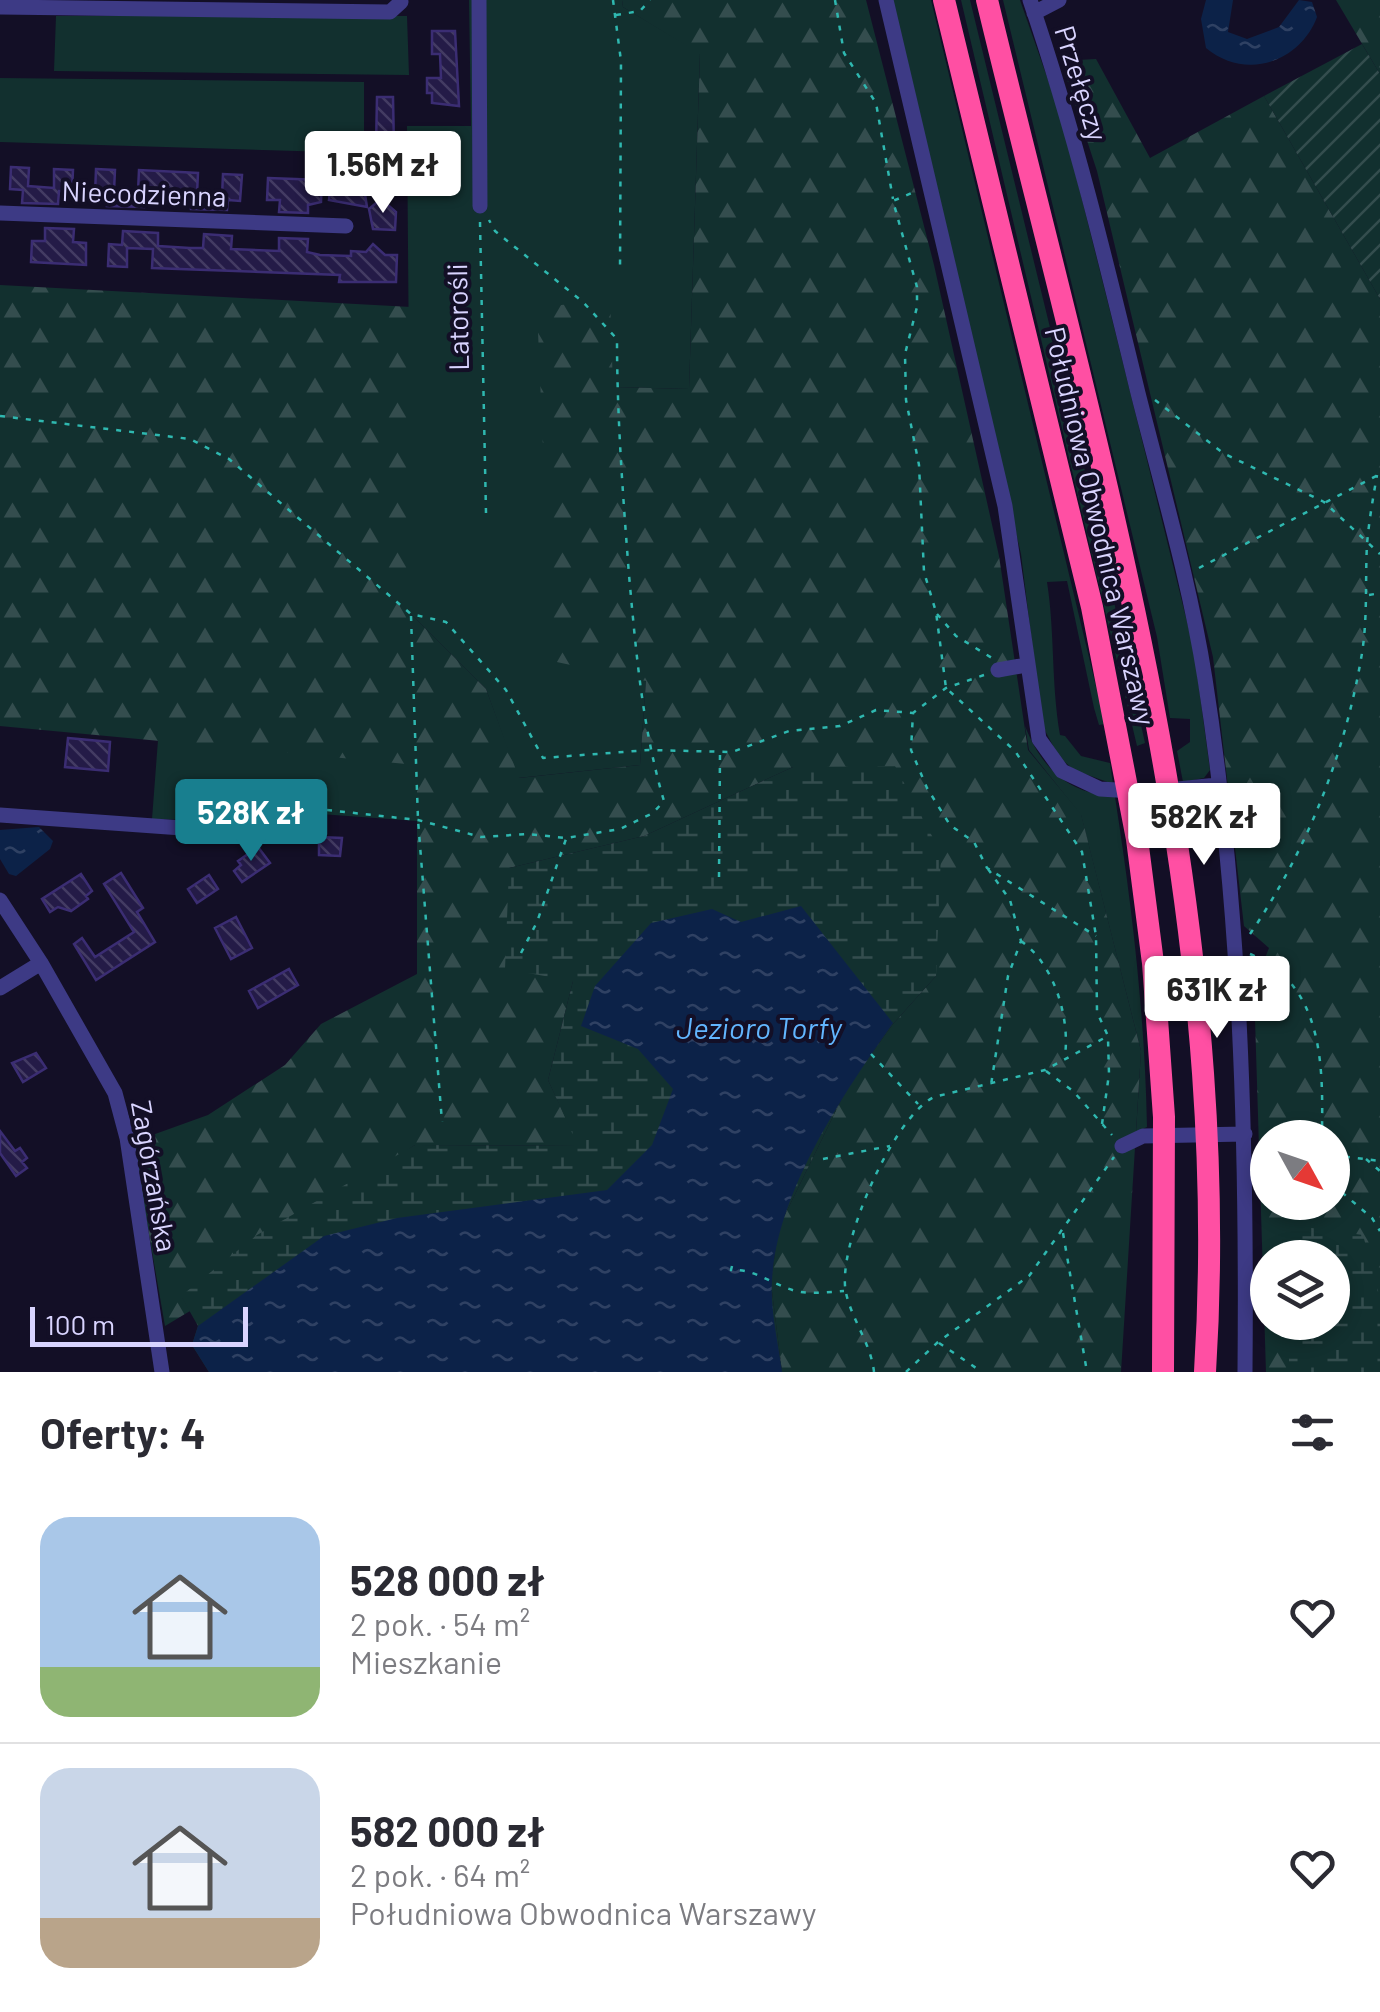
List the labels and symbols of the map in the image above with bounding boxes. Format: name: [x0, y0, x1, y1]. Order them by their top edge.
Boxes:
street label: Przełęczy: [1048, 21, 1116, 145]
pin: 1.56M zł: [280, 131, 486, 216]
street label: Niecodzienna: [61, 173, 227, 213]
street label: Latorośli: [439, 263, 475, 371]
street label: Południowa Obwodnica Warszawy: [1039, 323, 1163, 729]
pin: 528K zł: [159, 779, 343, 864]
pin: 582K zł: [1112, 783, 1296, 868]
pin: 631K zł: [1125, 956, 1309, 1041]
water label: Jezioro Torfy: [676, 1009, 844, 1045]
street label: Zagórzańska: [125, 1098, 185, 1254]
north arrow: [1250, 1120, 1350, 1220]
scale bar: [30, 1302, 248, 1346]

